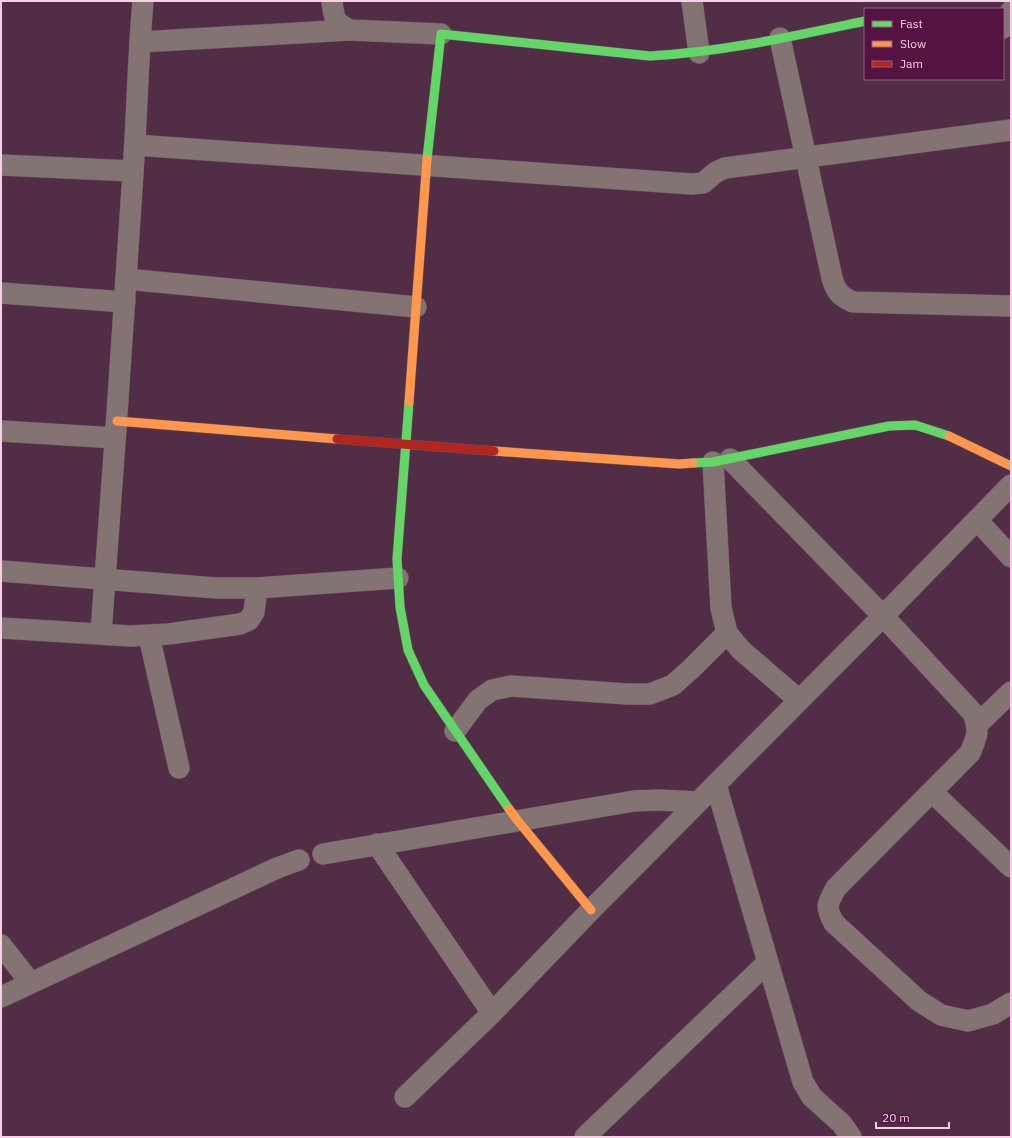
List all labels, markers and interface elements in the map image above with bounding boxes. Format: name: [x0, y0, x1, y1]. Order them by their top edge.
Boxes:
legend: [864, 8, 1004, 80]
text: Fast: [900, 16, 923, 31]
text: Slow: [900, 36, 926, 51]
text: Jam: [900, 56, 923, 71]
scale bar: [876, 1104, 949, 1130]
text: 20 m: [882, 1110, 910, 1125]

